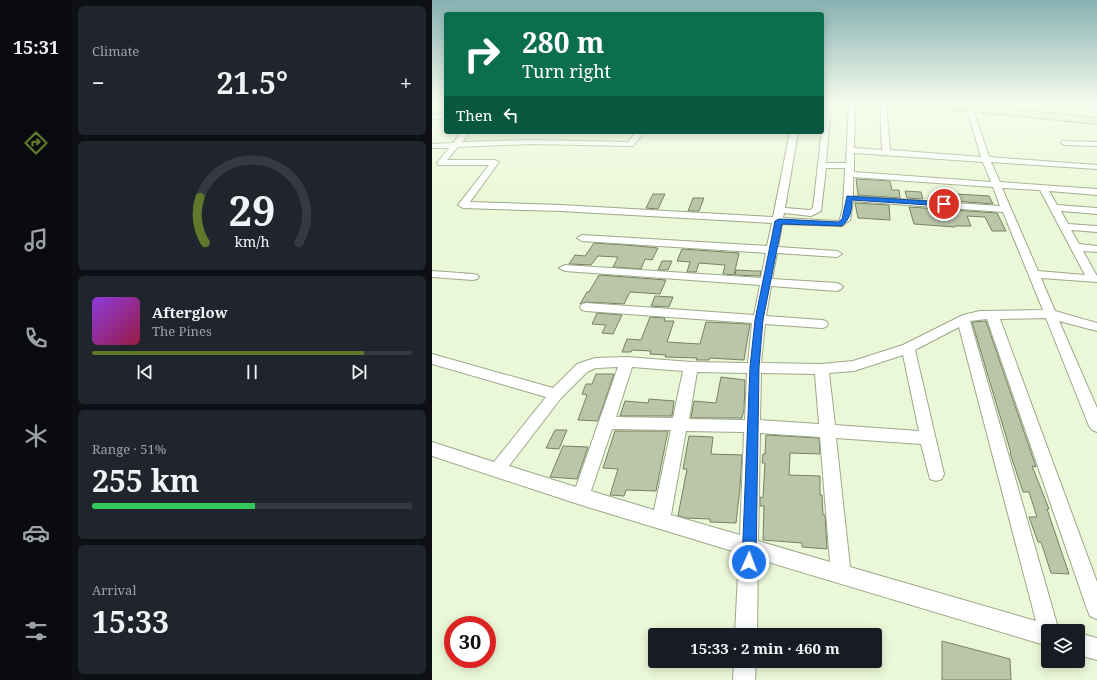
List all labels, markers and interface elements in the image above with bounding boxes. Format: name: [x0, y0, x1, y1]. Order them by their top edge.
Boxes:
text: 280 m: [522, 23, 604, 61]
icon: right: [456, 28, 508, 80]
text: 15:31: [13, 35, 59, 59]
text: Climate: [92, 42, 139, 60]
text: Turn right: [522, 59, 611, 83]
text: 21.5°: [216, 62, 288, 103]
text: −: [92, 67, 105, 97]
text: +: [400, 67, 412, 97]
icon: left: [500, 104, 522, 126]
text: Then: [456, 105, 492, 125]
icon: directions: [22, 129, 50, 157]
text: 29: [228, 182, 276, 238]
pin: [927, 187, 961, 221]
icon: arrive: [933, 193, 955, 215]
icon: music: [22, 226, 50, 254]
text: km/h: [234, 232, 270, 251]
text: Afterglow: [152, 302, 228, 322]
text: The Pines: [152, 322, 212, 340]
icon: phone: [22, 324, 50, 352]
icon: previous: [134, 361, 156, 383]
icon: pause: [241, 361, 263, 383]
icon: next: [348, 361, 370, 383]
icon: climate: [22, 422, 50, 450]
text: Range · 51%: [92, 440, 166, 458]
text: 255 km: [92, 460, 199, 501]
icon: car: [22, 519, 50, 547]
position arrow: [728, 541, 770, 583]
text: Arrival: [92, 581, 136, 599]
text: 15:33: [92, 601, 169, 642]
speed limit sign: 30: [444, 616, 496, 668]
icon: filters: [22, 617, 50, 645]
map controls: [1041, 624, 1085, 668]
button: layers: [1041, 624, 1085, 668]
text: 15:33 · 2 min · 460 m: [690, 638, 840, 658]

